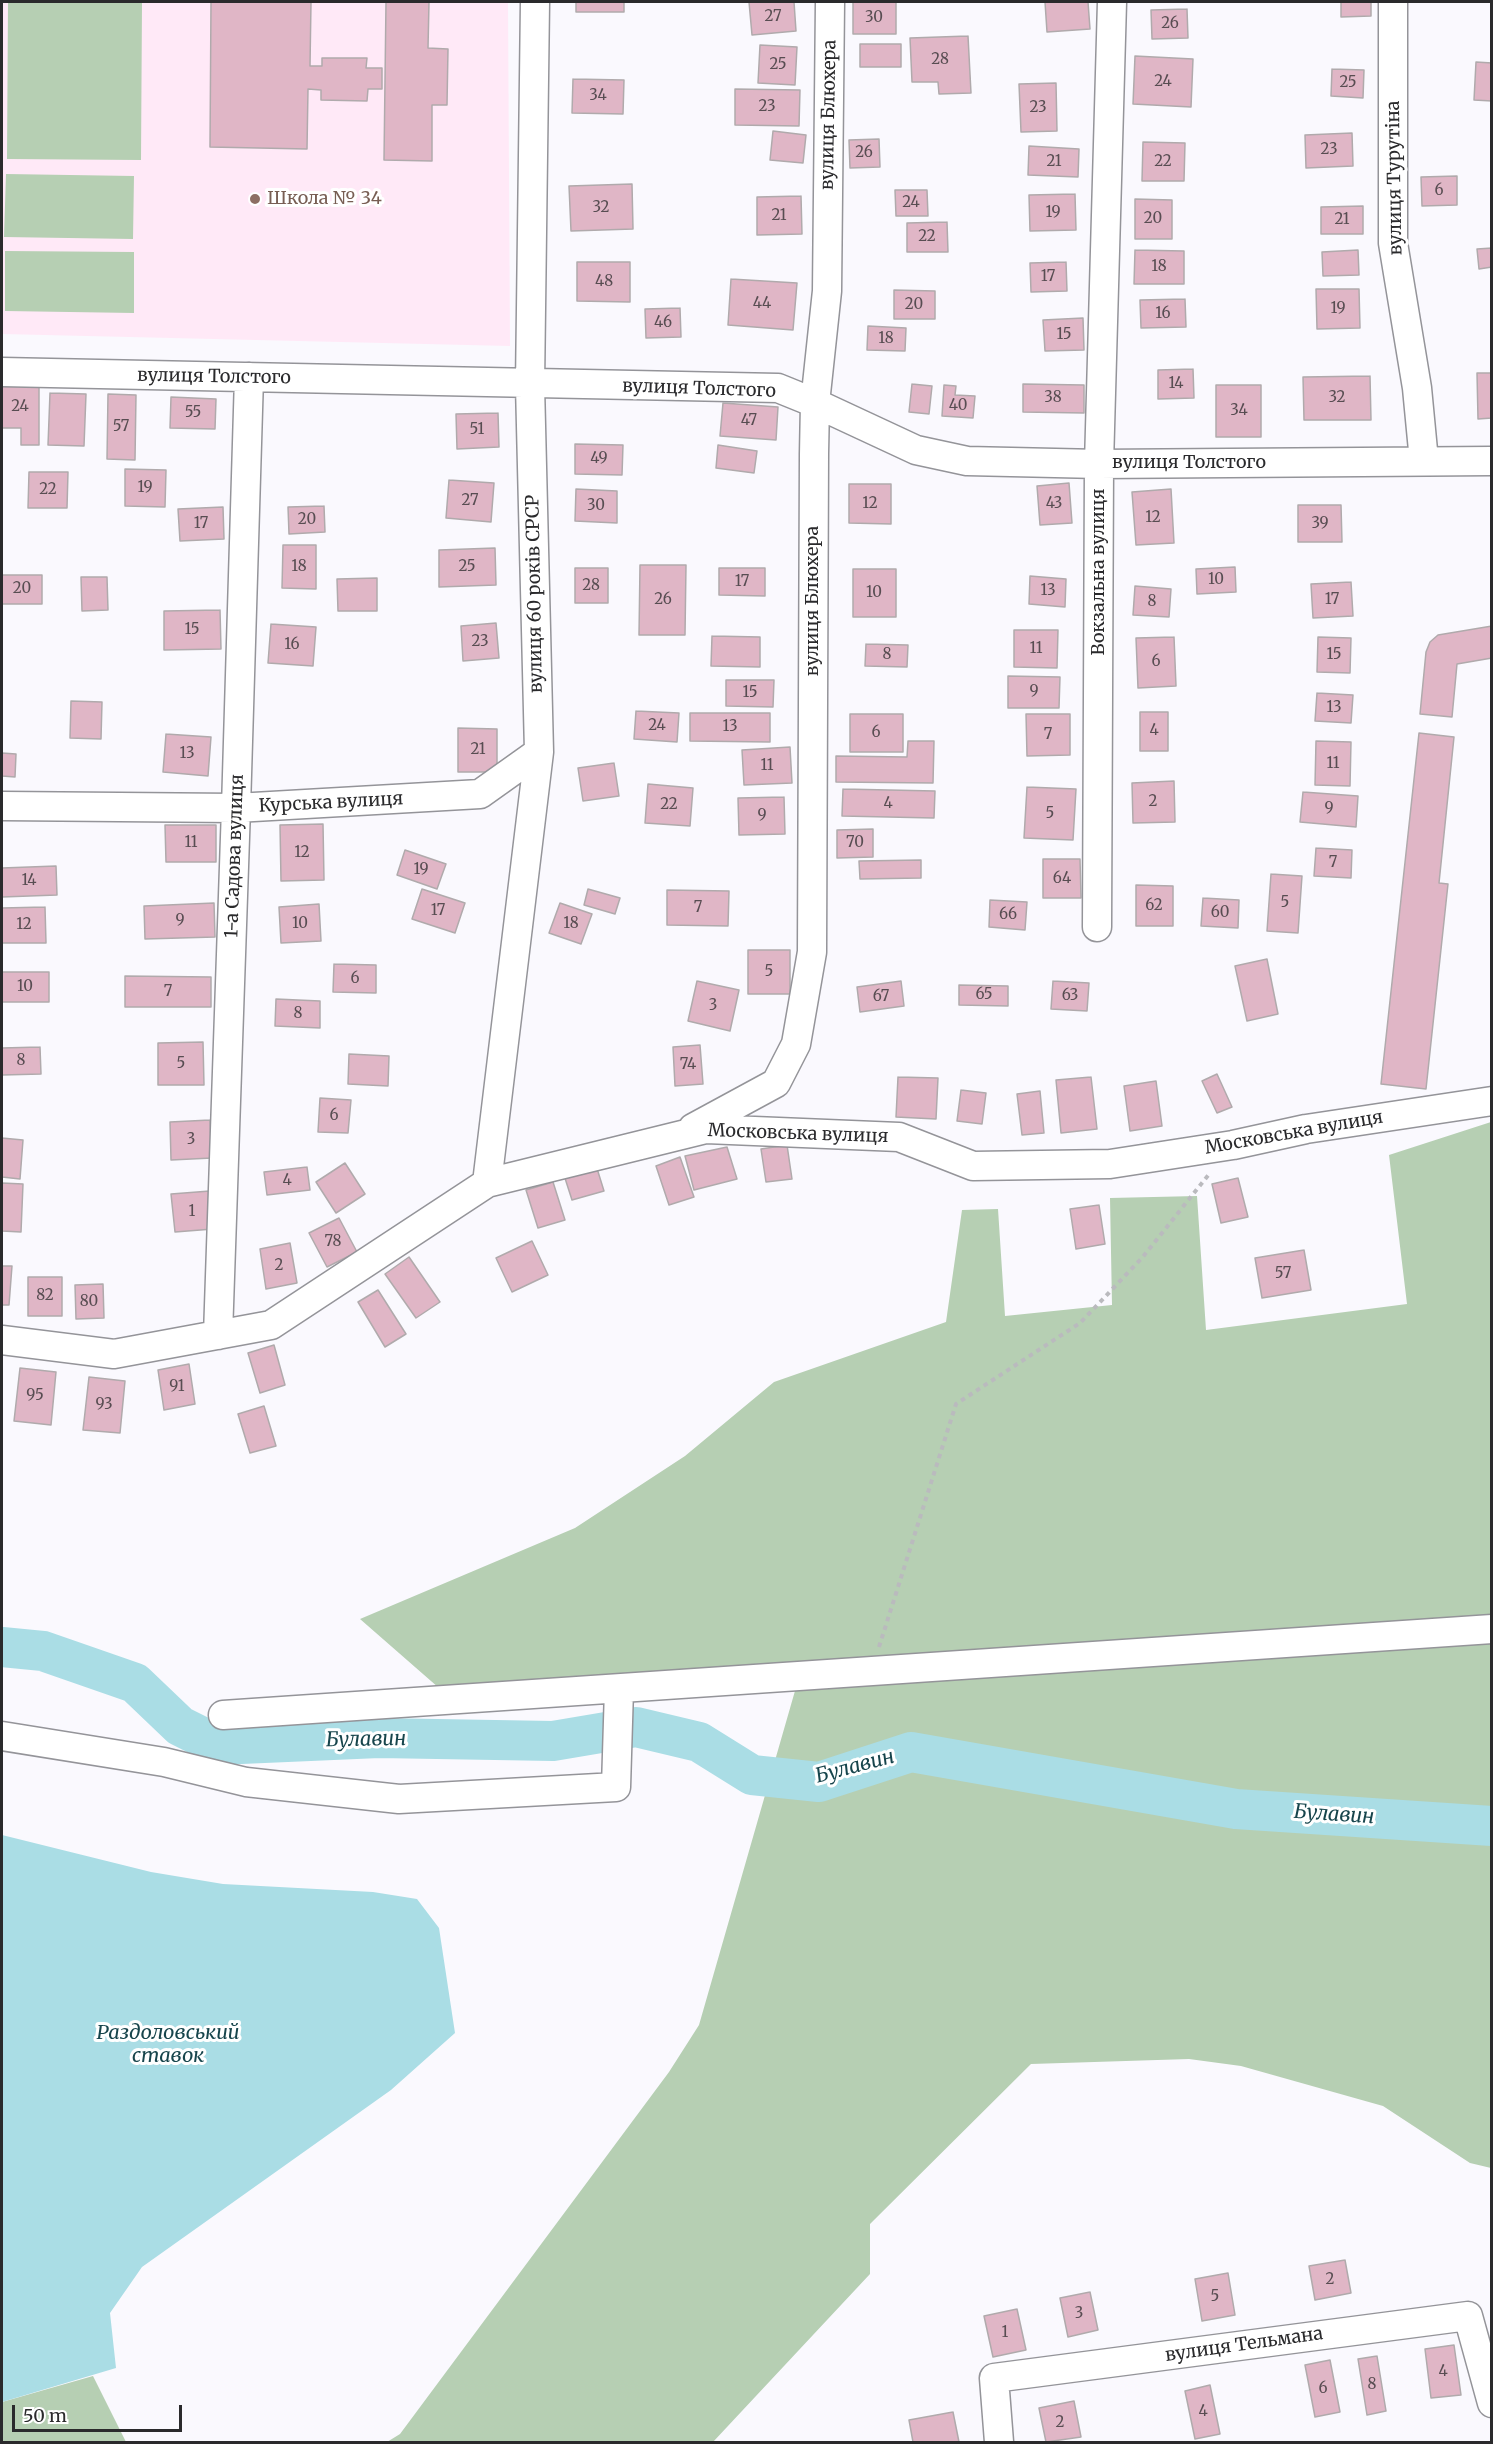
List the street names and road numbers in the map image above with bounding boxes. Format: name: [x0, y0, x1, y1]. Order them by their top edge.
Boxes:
street label: вулиця Блюхера: [817, 40, 841, 190]
street label: вулиця Турутіна: [1383, 100, 1407, 256]
street label: вулиця Толстого: [137, 365, 291, 389]
street label: вулиця Толстого: [622, 376, 776, 402]
street label: вулиця Толстого: [1112, 452, 1266, 474]
street label: Вокзальна вулиця: [1088, 488, 1110, 656]
street label: вулиця 60 років СРСР: [522, 495, 548, 693]
street label: вулиця Блюхера: [802, 526, 824, 676]
street label: 1-а Садова вулиця: [221, 774, 249, 938]
street label: Курська вулиця: [258, 788, 404, 818]
street label: Московська вулиця: [1203, 1107, 1385, 1159]
street label: Московська вулиця: [707, 1120, 889, 1148]
street label: вулиця Тельмана: [1164, 2323, 1324, 2367]

